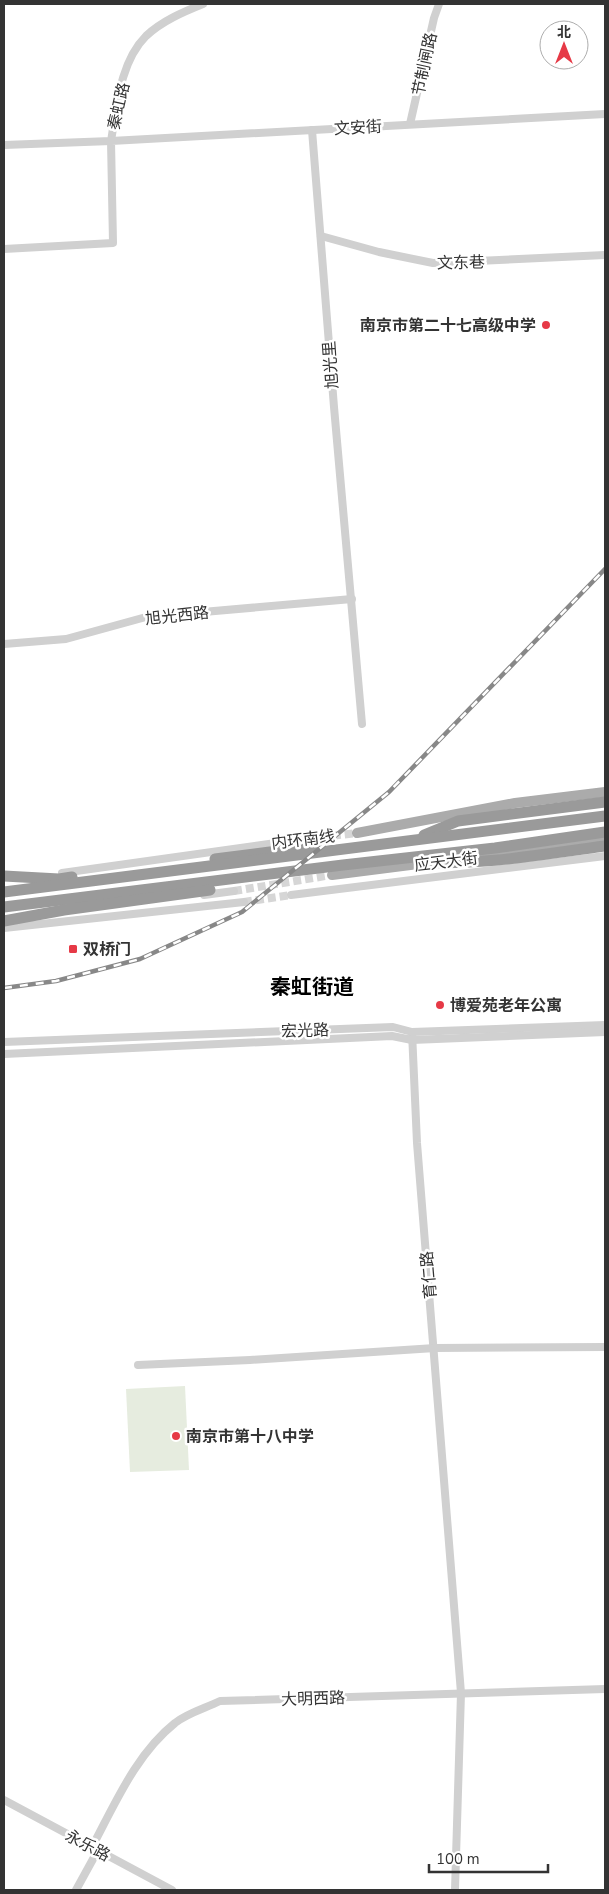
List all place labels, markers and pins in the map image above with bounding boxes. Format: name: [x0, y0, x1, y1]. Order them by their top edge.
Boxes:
place label: 南京市第二十七高级中学: [360, 315, 536, 337]
marker: 南京市第二十七高级中学: [540, 319, 552, 331]
place label: 双桥门: [83, 939, 131, 961]
marker: 双桥门: [67, 943, 79, 955]
place label: 博爱苑老年公寓: [450, 995, 562, 1017]
marker: 博爱苑老年公寓: [434, 999, 446, 1011]
place label: 南京市第十八中学: [186, 1426, 314, 1448]
marker: 南京市第十八中学: [170, 1430, 182, 1442]

